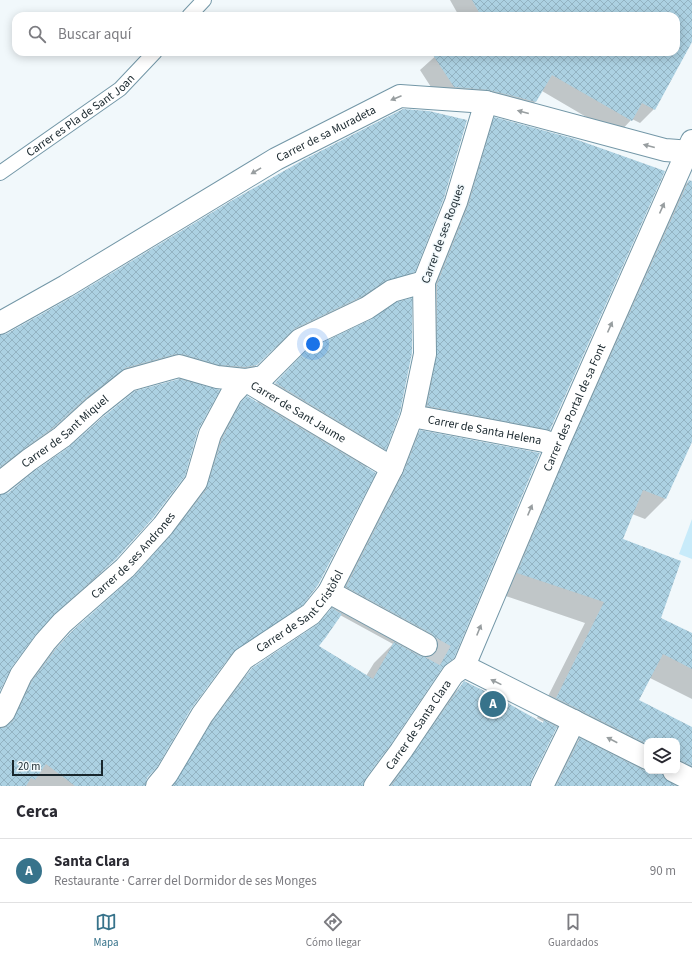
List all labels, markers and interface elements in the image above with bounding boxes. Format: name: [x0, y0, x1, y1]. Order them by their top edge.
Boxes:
search box: [12, 12, 680, 56]
icon: search: [26, 23, 48, 45]
text: Buscar aquí: [58, 24, 131, 45]
street label: Carrer es Pla de Sant Joan: [23, 70, 138, 161]
one-way arrow: [389, 96, 401, 102]
street label: Carrer de sa Muradeta: [273, 101, 379, 166]
one-way arrow: [517, 109, 530, 115]
one-way arrow: [643, 143, 655, 149]
one-way arrow: [250, 168, 262, 175]
street label: Carrer de ses Roques: [417, 182, 469, 286]
one-way arrow: [659, 203, 665, 214]
one-way arrow: [607, 322, 613, 333]
your location: [303, 334, 323, 354]
street label: Carrer des Portal de sa Font: [539, 341, 610, 474]
street label: Carrer de Sant Jaume: [247, 377, 349, 447]
street label: Carrer de Sant Miquel: [17, 391, 112, 472]
street label: Carrer de Santa Helena: [426, 411, 543, 449]
one-way arrow: [527, 504, 533, 516]
street label: Carrer de ses Andrones: [87, 508, 179, 603]
street label: Carrer de Sant Cristòfol: [253, 567, 347, 657]
one-way arrow: [477, 624, 483, 636]
street label: Carrer de Santa Clara: [381, 676, 455, 773]
one-way arrow: [490, 679, 502, 685]
pin: A: [480, 689, 506, 719]
one-way arrow: [606, 737, 618, 743]
map controls: [644, 738, 680, 774]
button: layers: [644, 738, 680, 774]
scale bar: [12, 758, 103, 777]
text: 20 m: [18, 759, 40, 774]
text: Cerca: [16, 800, 58, 824]
text: Santa Clara: [54, 851, 130, 872]
text: A: [25, 862, 33, 880]
text: 90 m: [650, 862, 676, 880]
text: Restaurante · Carrer del Dormidor de ses Monges: [54, 872, 317, 890]
tab: Mapa: [94, 911, 119, 950]
tab: Cómo llegar: [306, 911, 361, 950]
tab: Guardados: [548, 911, 598, 950]

